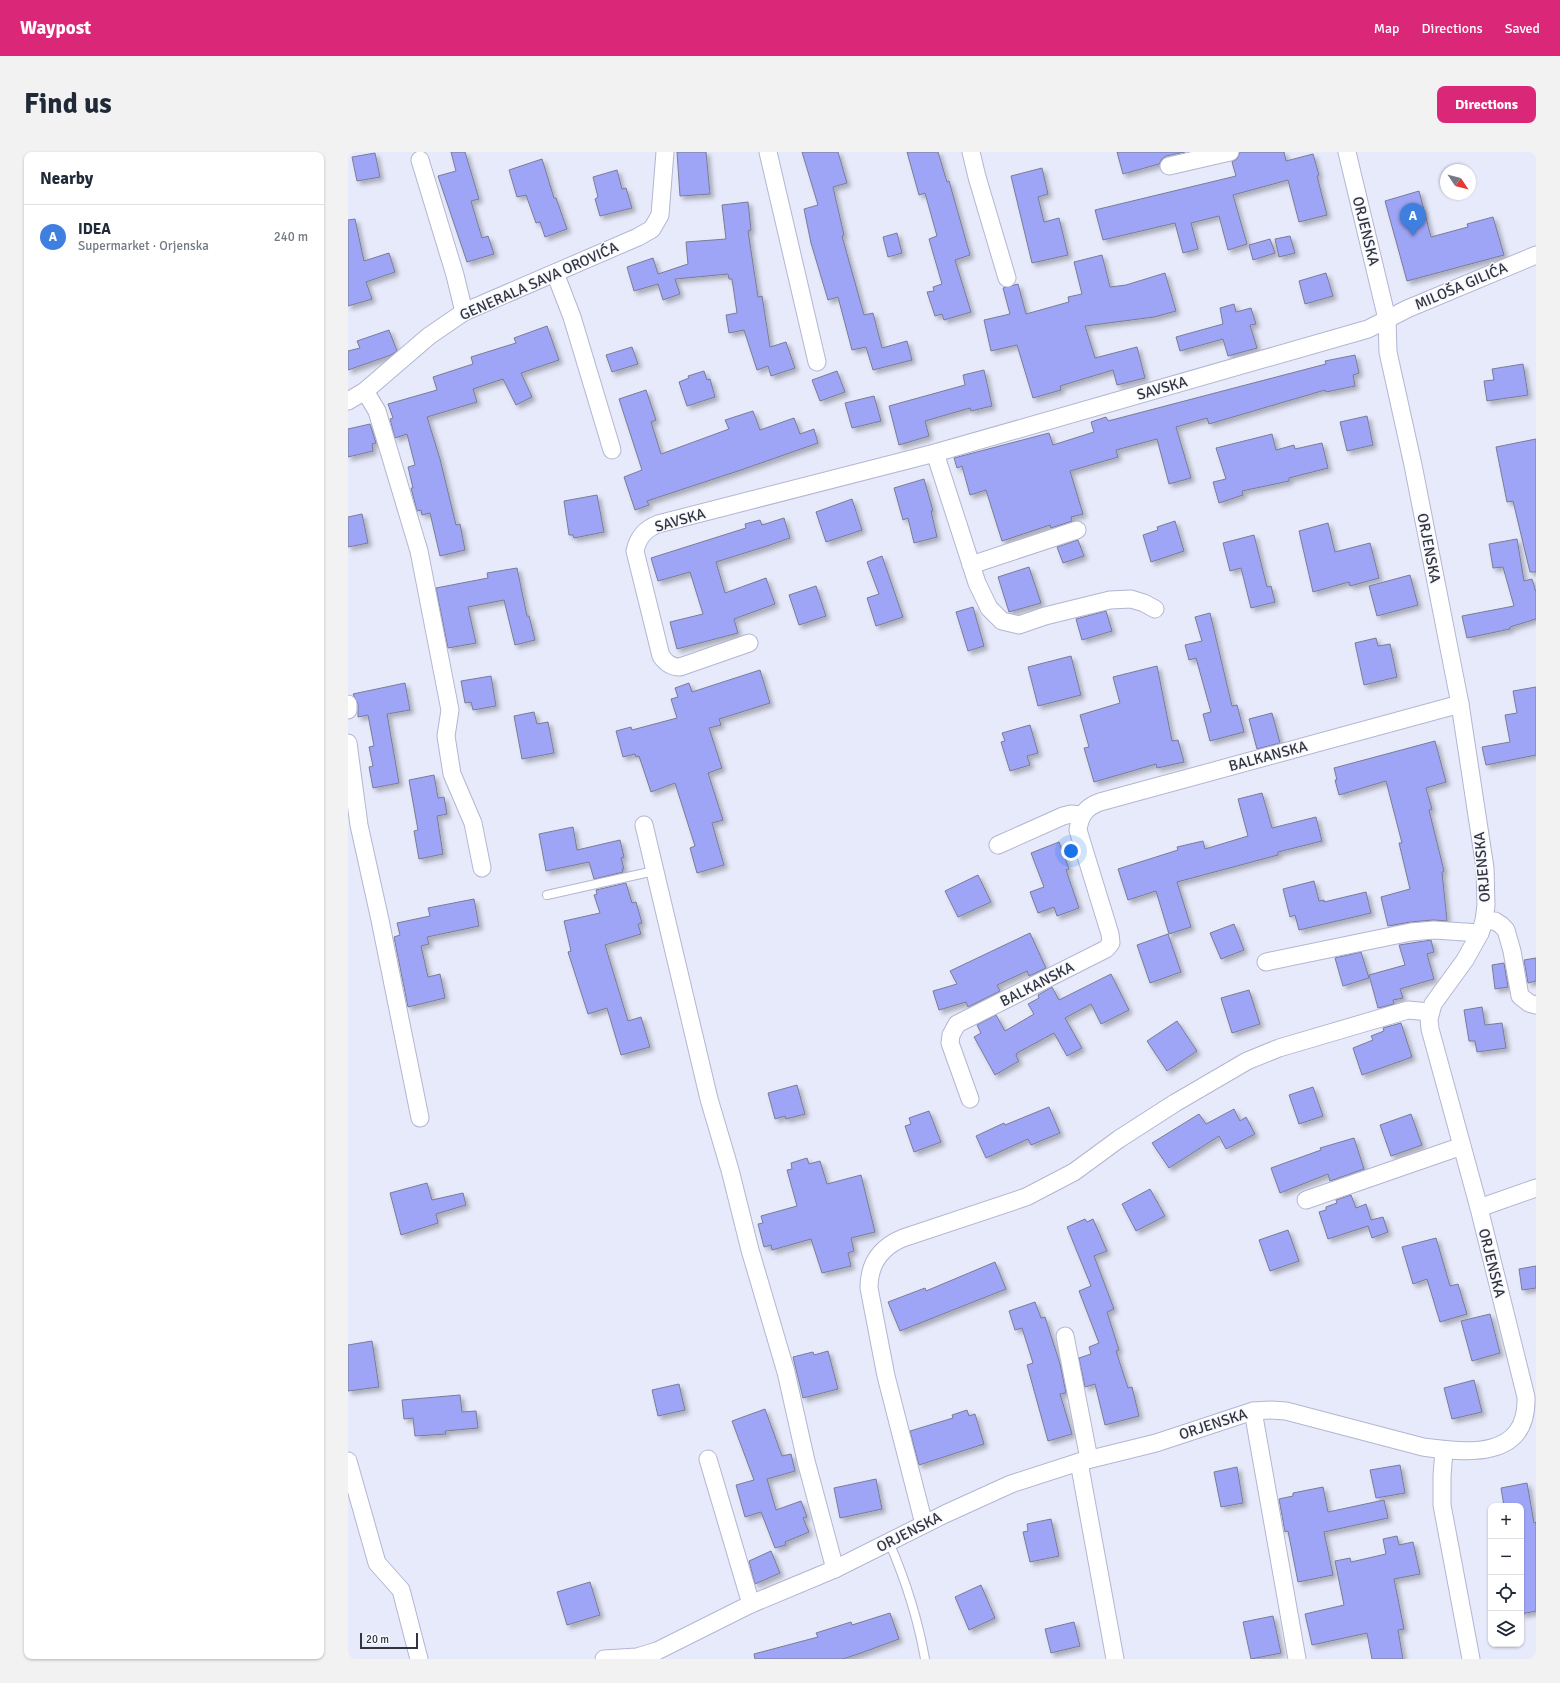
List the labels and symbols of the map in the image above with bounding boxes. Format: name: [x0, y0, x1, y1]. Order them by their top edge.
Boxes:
north arrow: [1440, 164, 1476, 200]
street label: ORJENSKA: [1349, 195, 1383, 267]
pin: A: [1400, 203, 1426, 236]
street label: GENERALA SAVA OROVIĆA: [456, 237, 621, 324]
street label: MILOŠA GILIĆA: [1412, 257, 1510, 314]
street label: SAVSKA: [1135, 372, 1189, 404]
street label: SAVSKA: [653, 504, 707, 536]
street label: ORJENSKA: [1413, 512, 1445, 584]
street label: BALKANSKA: [1227, 737, 1309, 775]
street label: ORJENSKA: [1470, 831, 1494, 903]
your location: [1061, 841, 1081, 861]
street label: BALKANSKA: [997, 958, 1077, 1010]
street label: ORJENSKA: [1475, 1227, 1509, 1299]
street label: ORJENSKA: [1177, 1405, 1249, 1443]
street label: ORJENSKA: [873, 1508, 945, 1556]
scale bar: [360, 1631, 418, 1650]

